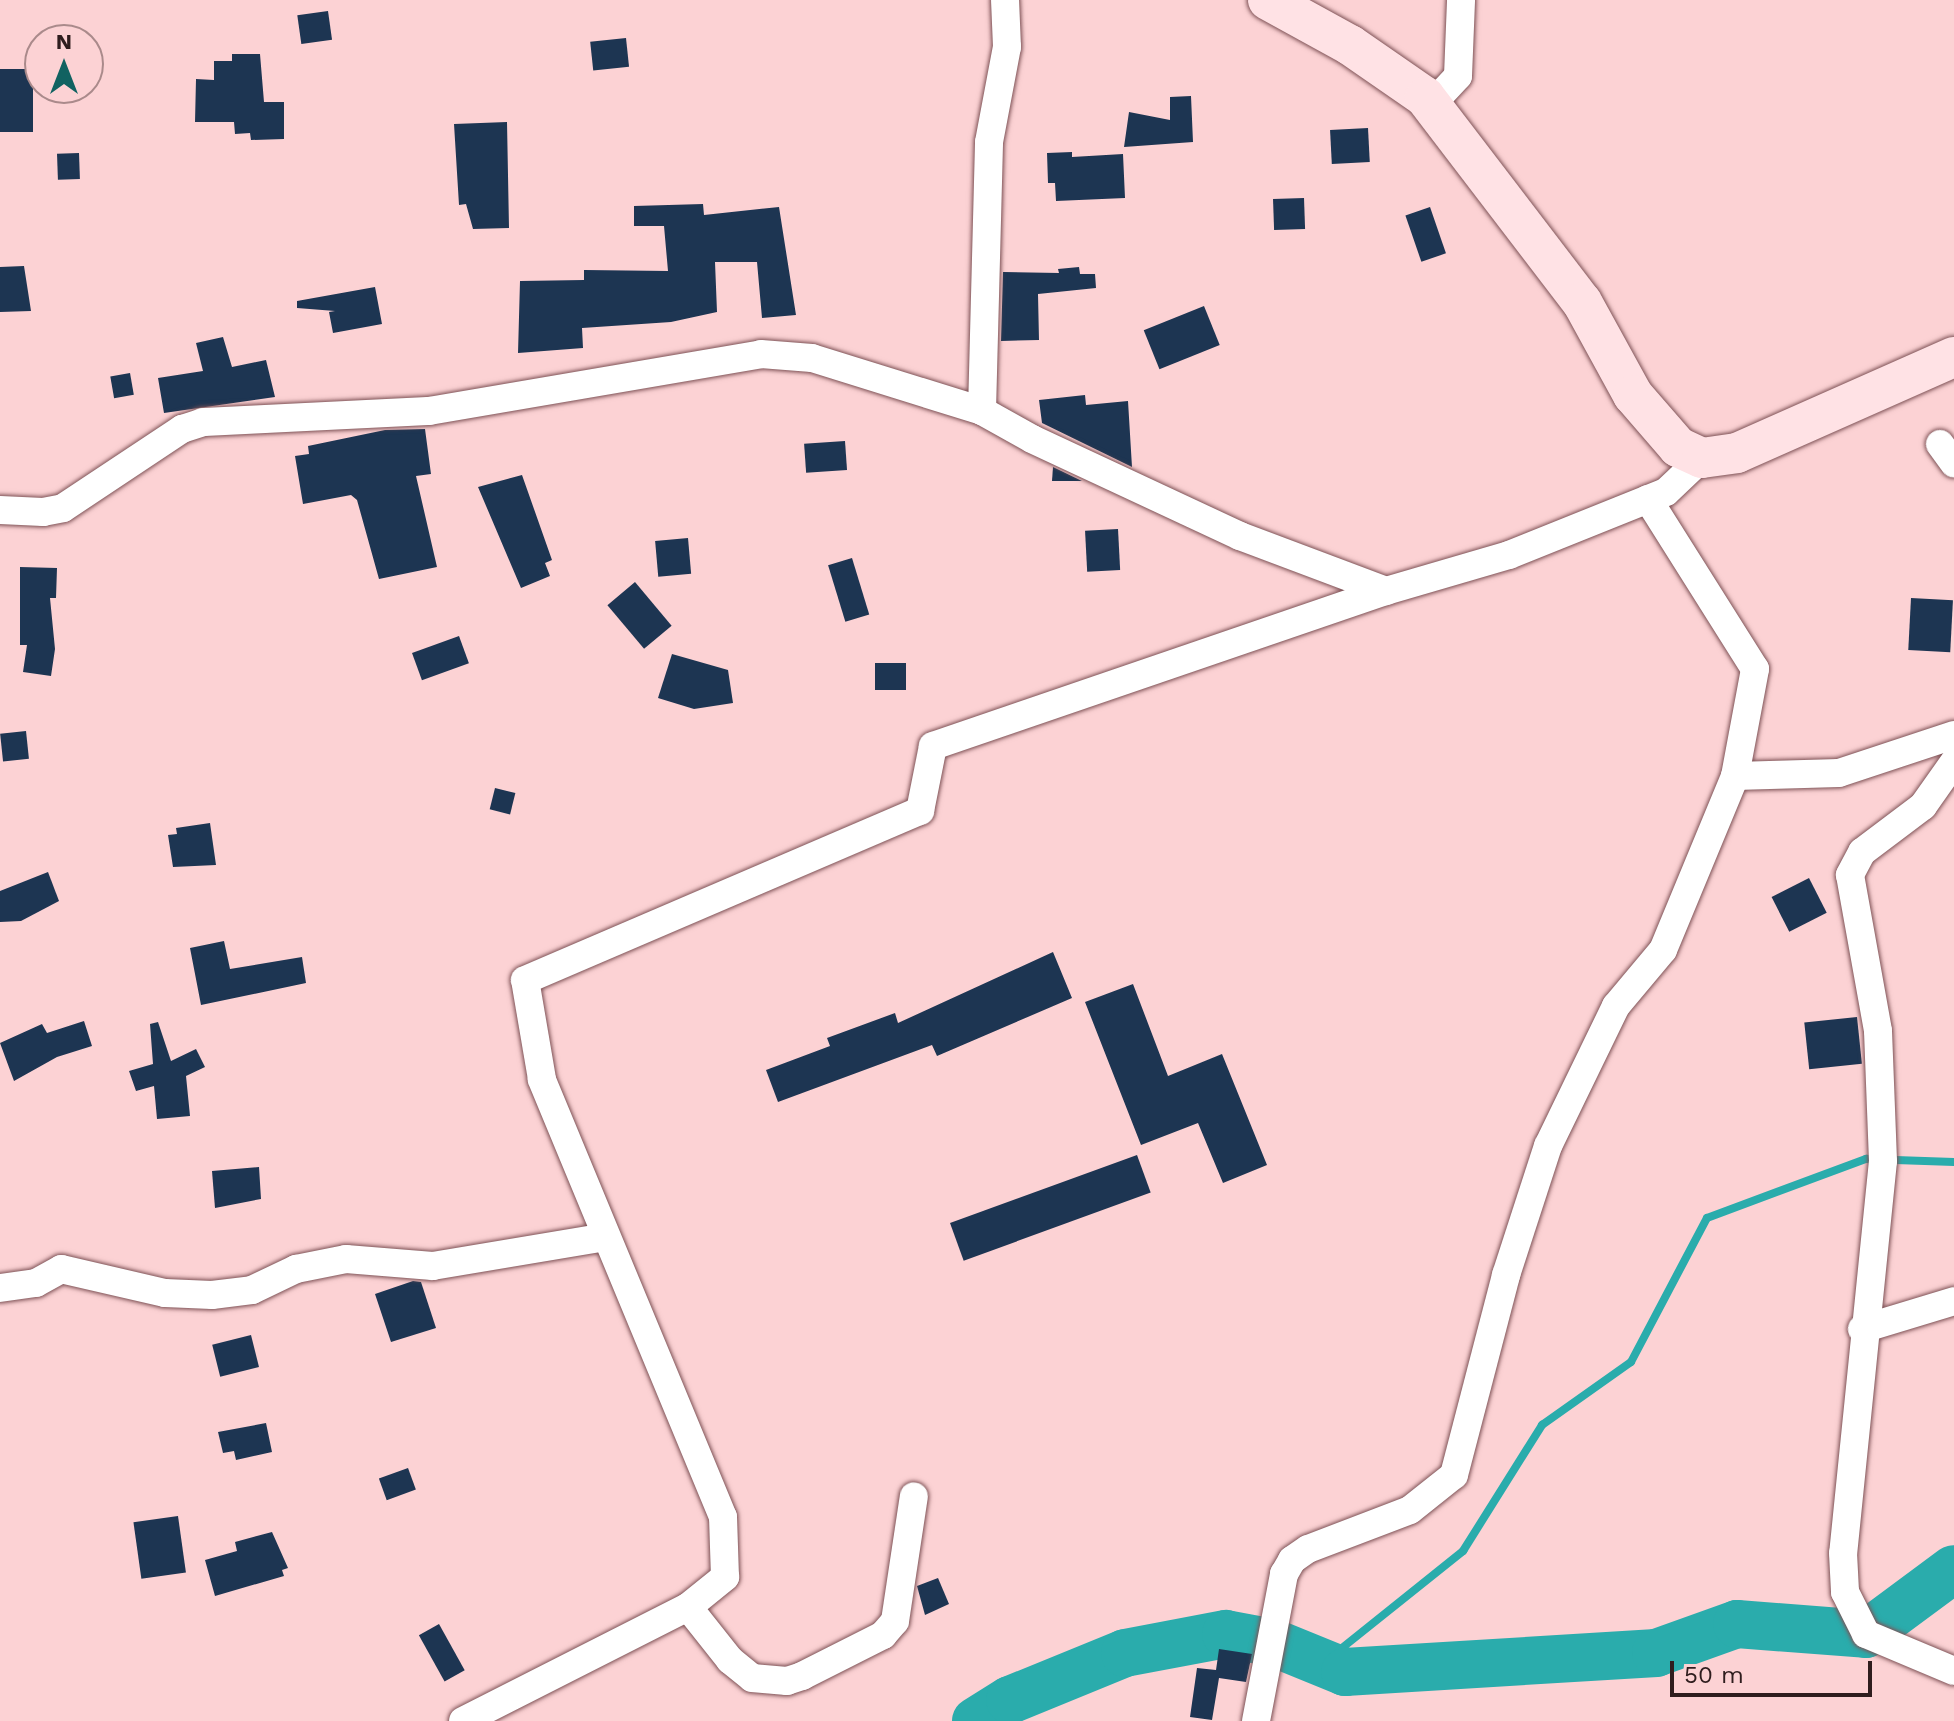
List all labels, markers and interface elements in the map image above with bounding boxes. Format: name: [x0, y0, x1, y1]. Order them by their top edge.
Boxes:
north arrow: [24, 24, 104, 104]
text: N: [56, 29, 72, 54]
scale bar: [1674, 1645, 1876, 1695]
text: 50 m: [1684, 1661, 1744, 1689]

